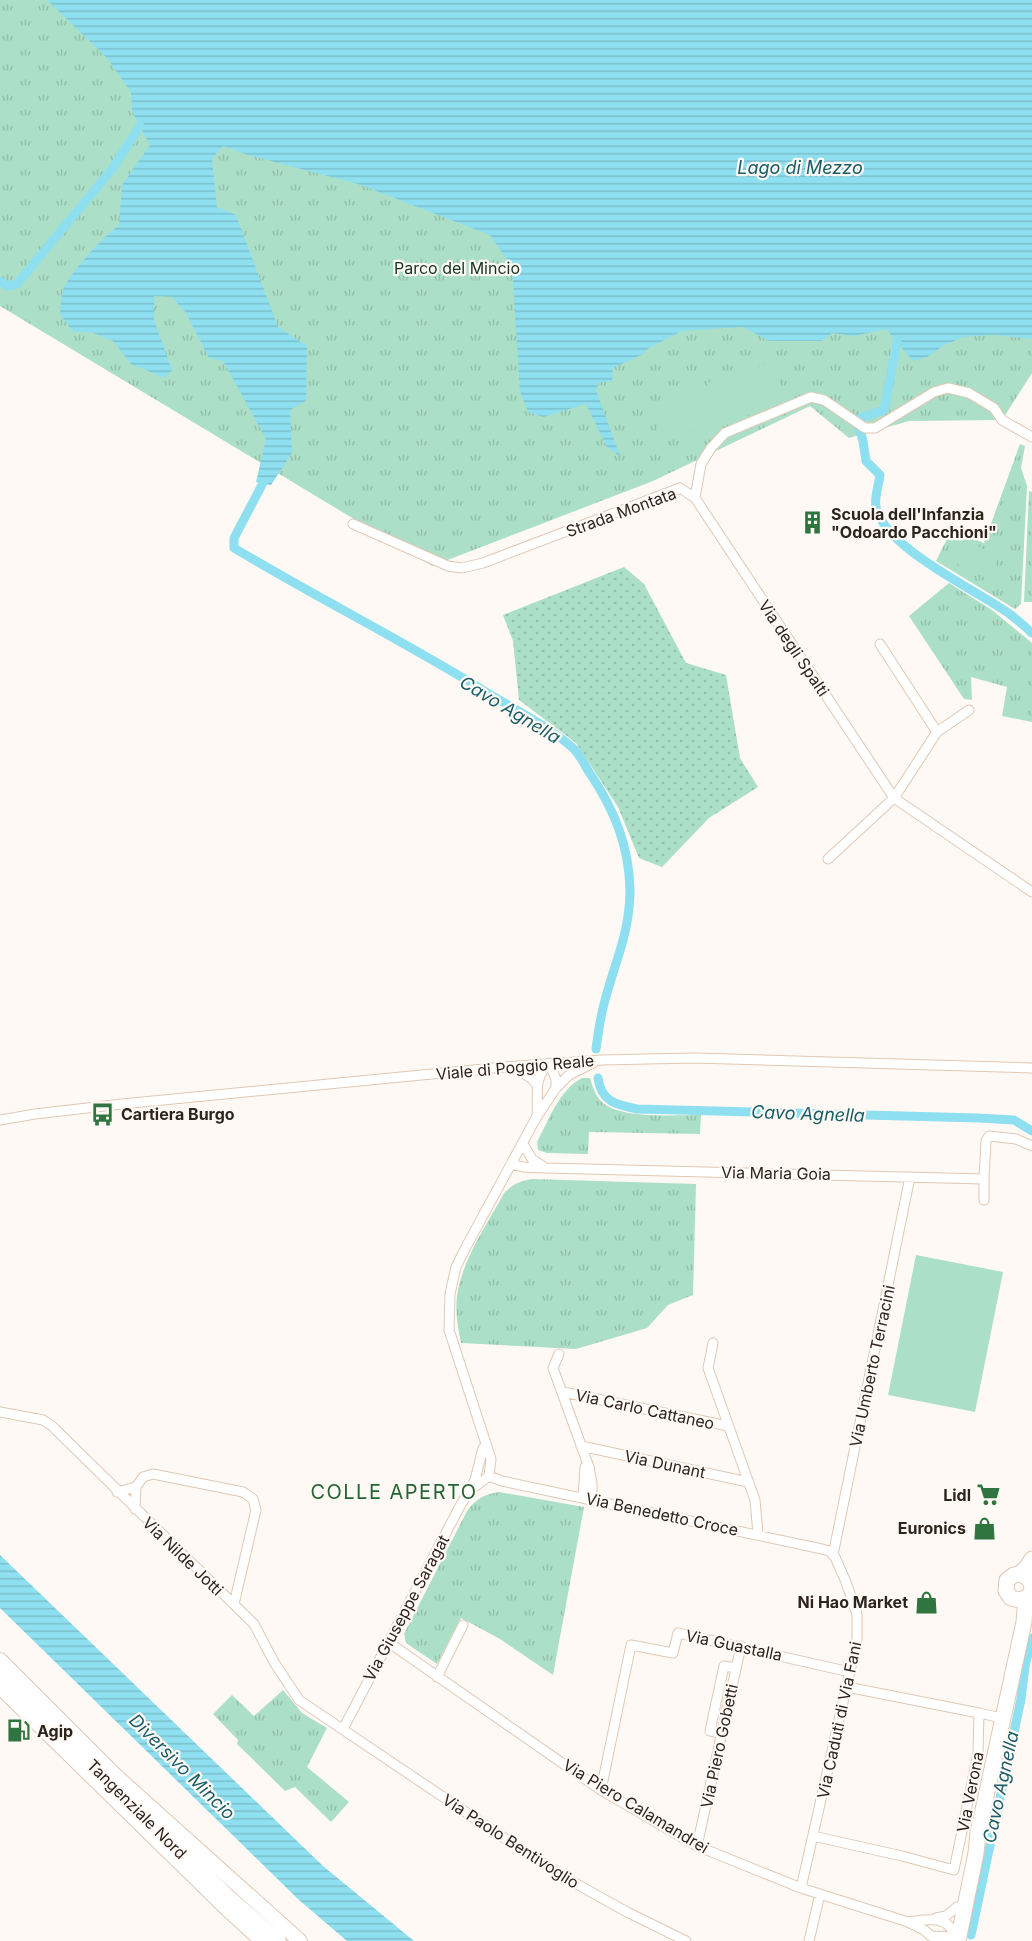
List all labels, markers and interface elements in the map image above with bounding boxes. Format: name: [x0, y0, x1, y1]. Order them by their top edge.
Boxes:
water label: Lago di Mezzo: [737, 157, 863, 178]
park label: Parco del Mincio: [394, 258, 520, 278]
street label: Strada Montata: [563, 483, 679, 541]
place label: Scuola dell'Infanzia "Odoardo Pacchioni": [831, 504, 997, 542]
building icon: Scuola dell'Infanzia "Odoardo Pacchioni": [800, 510, 826, 536]
street label: Via degli Spalti: [754, 596, 834, 700]
water label: Cavo Agnella: [456, 671, 564, 748]
street label: Viale di Poggio Reale: [435, 1050, 595, 1084]
bus stop icon: Cartiera Burgo: [90, 1101, 116, 1127]
water label: Cavo Agnella: [751, 1101, 865, 1126]
place label: Cartiera Burgo: [121, 1104, 235, 1124]
street label: Via Maria Goia: [721, 1162, 831, 1184]
street label: Via Umberto Terracini: [845, 1283, 899, 1449]
street label: Via Carlo Cattaneo: [574, 1385, 716, 1433]
street label: Via Dunant: [623, 1446, 707, 1482]
district label: COLLE APERTO: [310, 1480, 478, 1504]
supermarket icon: Lidl: [976, 1482, 1002, 1508]
place label: Lidl: [943, 1485, 971, 1505]
street label: Via Benedetto Croce: [584, 1488, 740, 1540]
street label: Via Nilde Jotti: [138, 1513, 228, 1599]
shop icon: Euronics: [971, 1515, 997, 1541]
place label: Euronics: [898, 1518, 966, 1538]
street label: Via Giuseppe Saragat: [359, 1531, 453, 1685]
shop icon: Ni Hao Market: [913, 1589, 939, 1615]
place label: Ni Hao Market: [798, 1592, 908, 1612]
street label: Via Guastalla: [684, 1625, 784, 1665]
street label: Via Caduti di Via Fani: [813, 1640, 865, 1800]
street label: Via Piero Gobetti: [696, 1682, 742, 1810]
water label: Diversivo Mincio: [125, 1710, 239, 1824]
fuel station icon: Agip: [6, 1718, 32, 1744]
place label: Agip: [37, 1721, 73, 1741]
water label: Cavo Agnella: [978, 1729, 1023, 1845]
street label: Via Verona: [952, 1750, 988, 1834]
street label: Tangenziale Nord: [83, 1755, 191, 1863]
street label: Via Piero Calamandrei: [560, 1755, 712, 1857]
street label: Via Paolo Bentivoglio: [439, 1789, 583, 1893]

